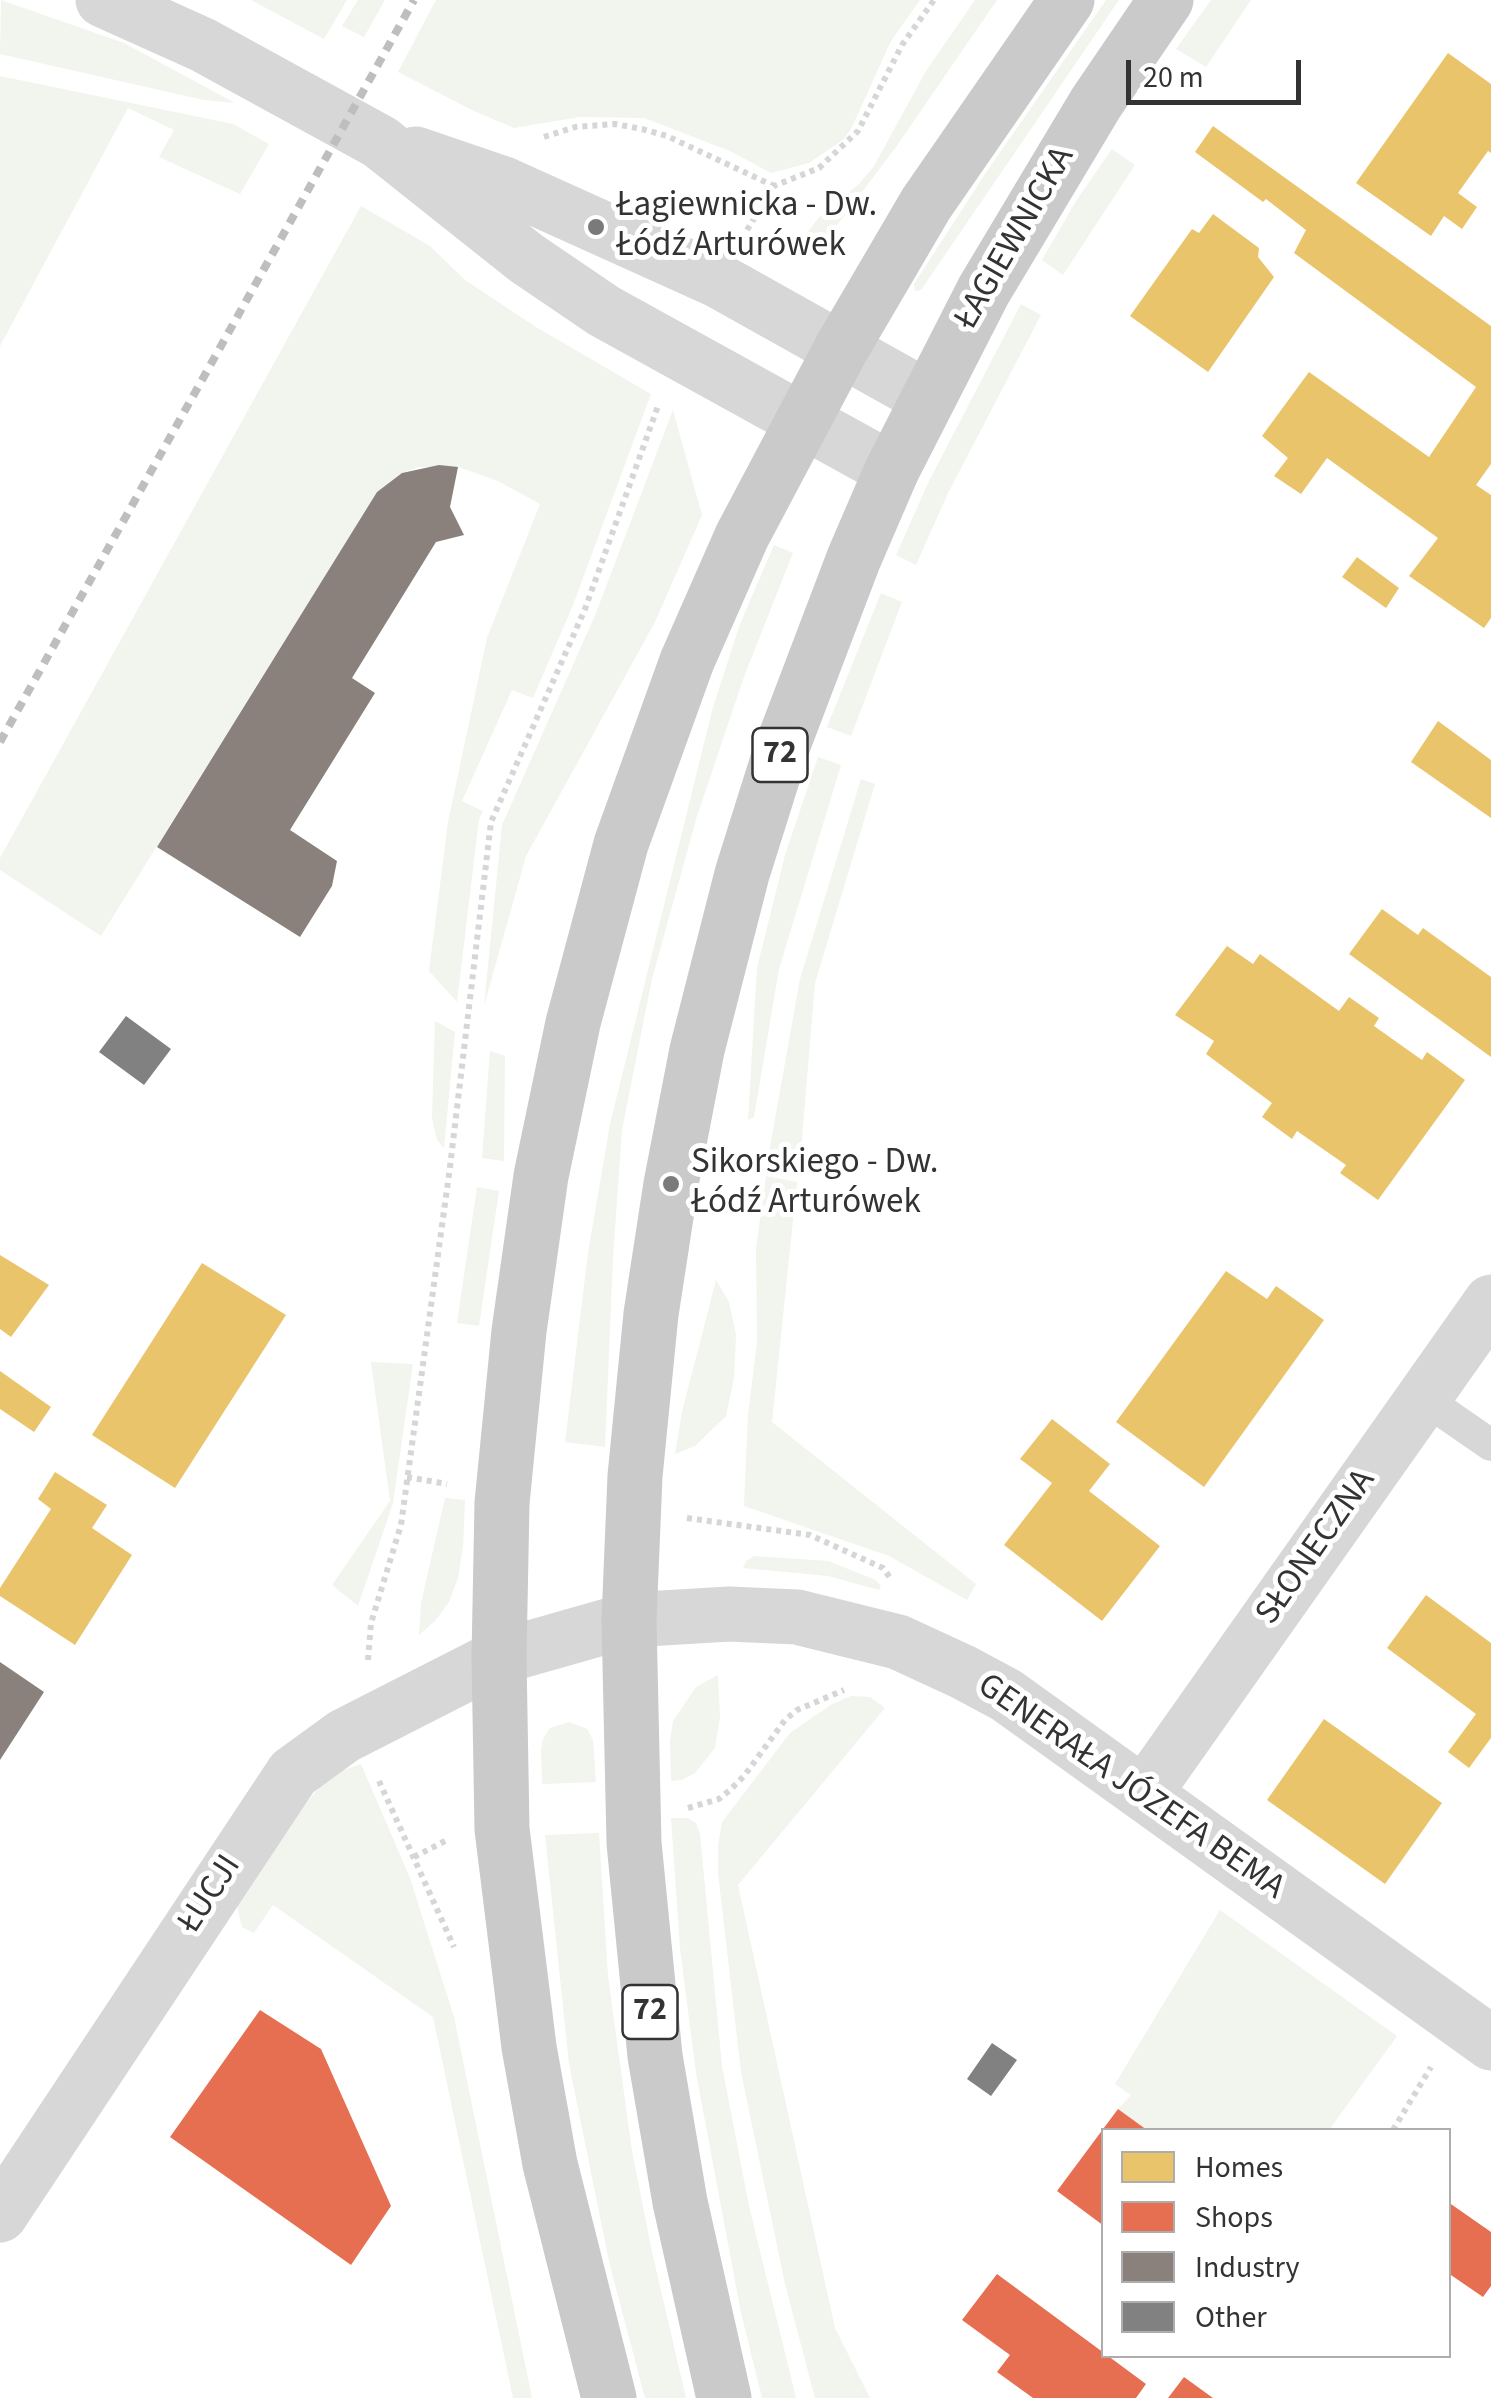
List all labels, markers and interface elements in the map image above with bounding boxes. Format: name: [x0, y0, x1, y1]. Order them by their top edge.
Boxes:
scale bar: [1131, 40, 1306, 102]
text: 20 m: [1143, 56, 1204, 99]
street label: ŁAGIEWNICKA: [947, 140, 1085, 338]
place label: Łagiewnicka - Dw. Łódź Arturówek: [616, 186, 877, 268]
marker: Łagiewnicka - Dw. Łódź Arturówek: [585, 216, 607, 238]
road number: 72: [752, 728, 808, 782]
place label: Sikorskiego - Dw. Łódź Arturówek: [691, 1143, 939, 1225]
marker: Sikorskiego - Dw. Łódź Arturówek: [660, 1173, 682, 1195]
street label: SŁONECZNA: [1248, 1462, 1386, 1634]
street label: GENERAŁA JÓZEFA BEMA: [968, 1666, 1292, 1910]
street label: ŁUCJI: [170, 1848, 252, 1942]
road number: 72: [622, 1985, 678, 2039]
legend: [1101, 2128, 1451, 2358]
text: Homes: [1195, 2146, 1283, 2189]
text: Shops: [1195, 2196, 1273, 2239]
text: Industry: [1195, 2246, 1300, 2289]
text: Other: [1195, 2296, 1267, 2339]

